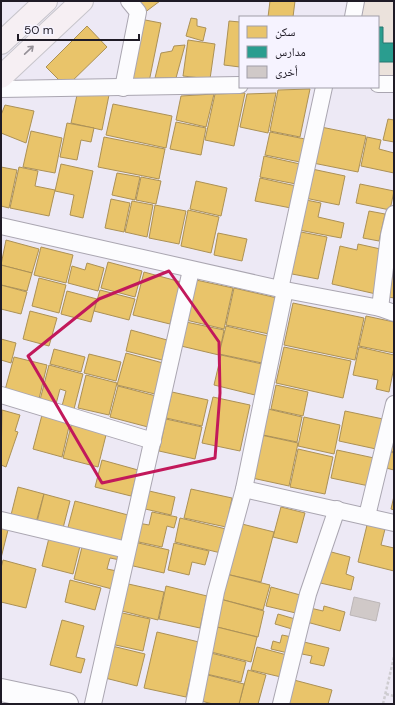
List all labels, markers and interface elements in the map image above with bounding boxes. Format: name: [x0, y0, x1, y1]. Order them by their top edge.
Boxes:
scale bar: [18, 16, 139, 42]
legend: [239, 16, 379, 88]
text: 50 m: [24, 22, 53, 38]
text: سكن: [275, 24, 296, 40]
text: مدارس: [275, 44, 306, 60]
one-way arrow: [24, 45, 34, 55]
text: أخرى: [275, 64, 298, 80]

